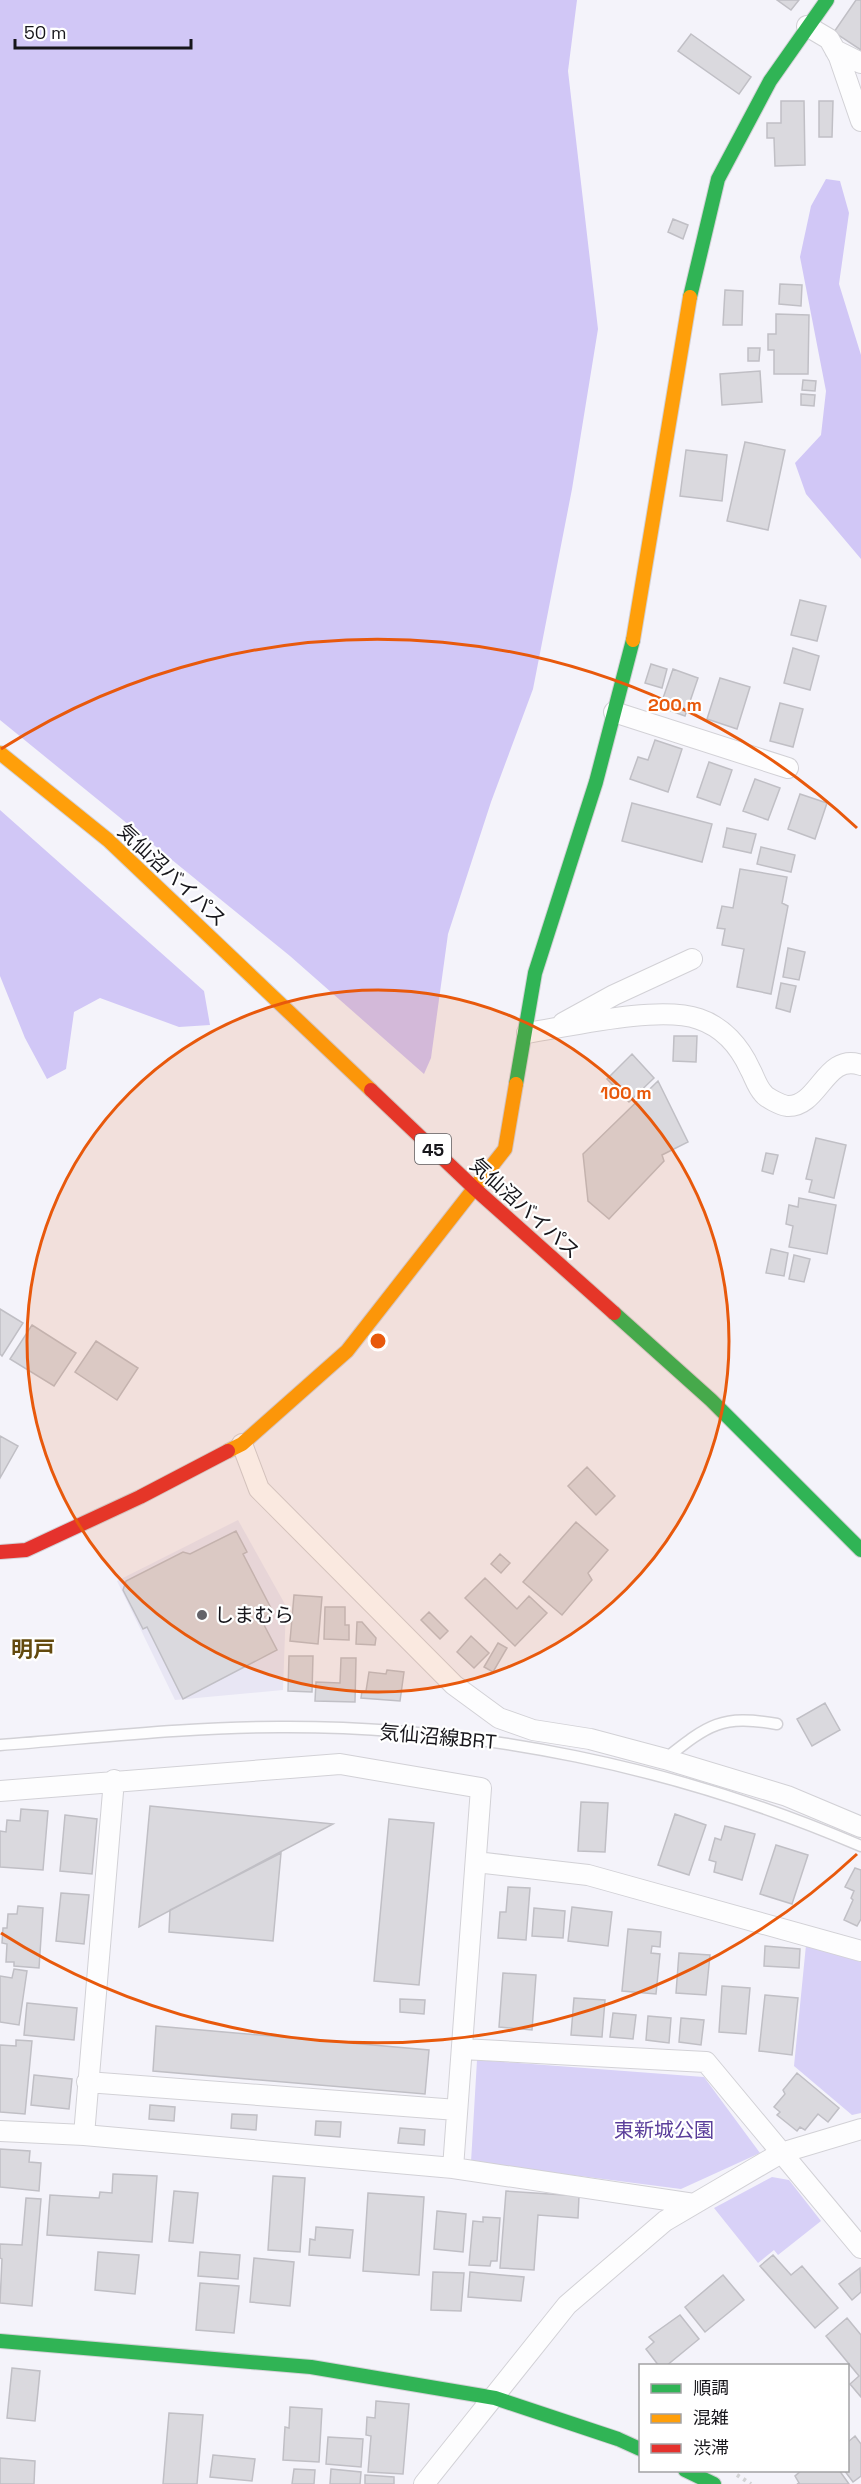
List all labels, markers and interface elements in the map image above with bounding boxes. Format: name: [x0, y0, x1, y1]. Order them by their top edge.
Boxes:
scale bar: [15, 12, 190, 50]
text: 50 m: [24, 21, 66, 44]
text: 200 m: [648, 693, 702, 716]
street label: 気仙沼バイパス: [112, 818, 232, 932]
text: 100 m: [600, 1081, 652, 1104]
road number: 45: [415, 1134, 451, 1164]
street label: 気仙沼バイパス: [464, 1152, 586, 1264]
centre of rings: [368, 1331, 388, 1351]
place label: しまむら: [214, 1602, 294, 1628]
marker: しまむら: [195, 1608, 209, 1622]
district label: 明戸: [11, 1635, 55, 1663]
street label: 気仙沼線BRT: [378, 1719, 498, 1755]
park label: 東新城公園: [614, 2117, 714, 2143]
legend: [639, 2364, 849, 2472]
text: 順調: [693, 2376, 729, 2399]
text: 混雑: [693, 2406, 729, 2429]
text: 渋滞: [693, 2436, 729, 2459]

